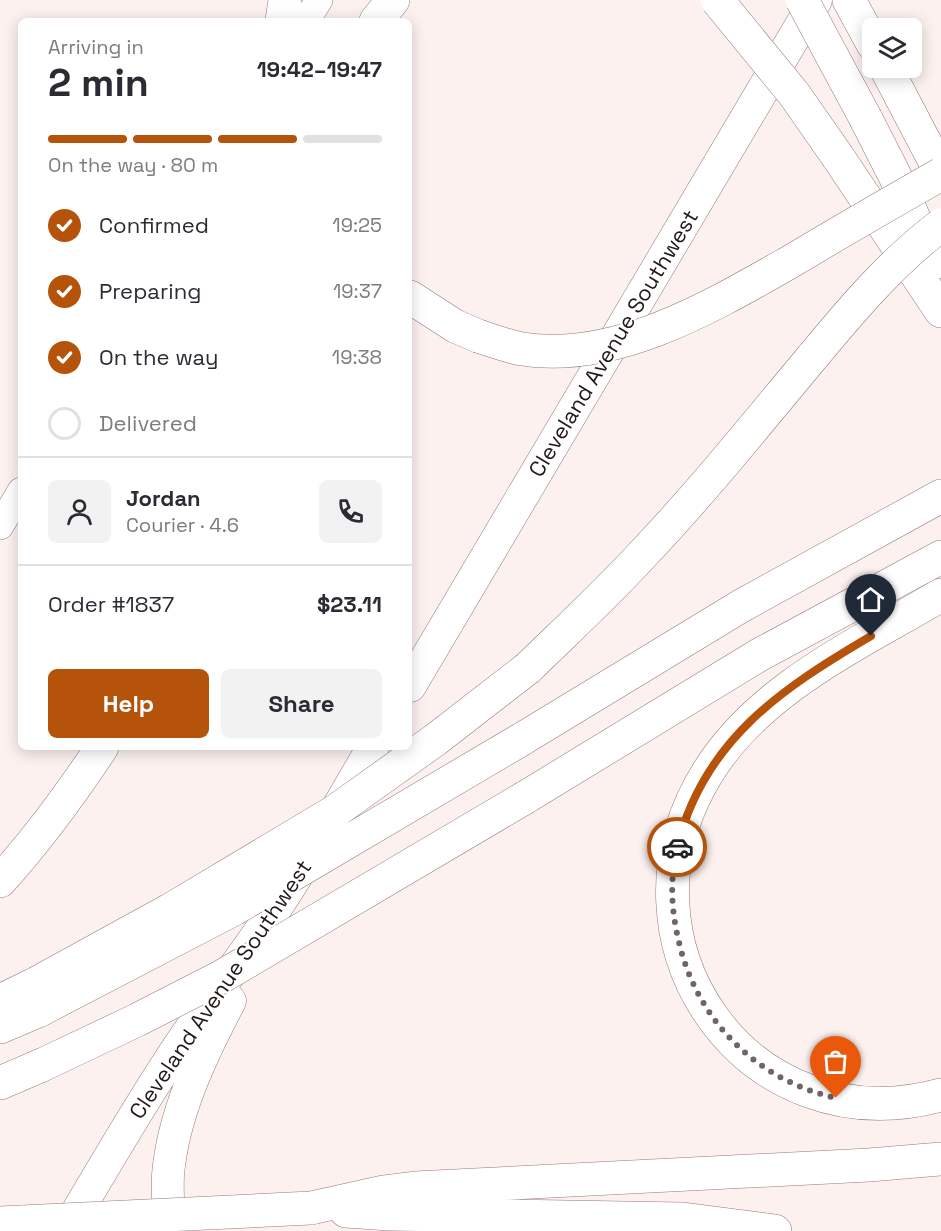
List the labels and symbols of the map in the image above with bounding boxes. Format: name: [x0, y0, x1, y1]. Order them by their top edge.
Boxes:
street label: Cleveland Avenue Southwest: [522, 204, 704, 482]
pin: [845, 574, 896, 636]
courier: [647, 817, 707, 877]
street label: Cleveland Avenue Southwest: [123, 854, 317, 1124]
pin: [810, 1036, 861, 1098]

